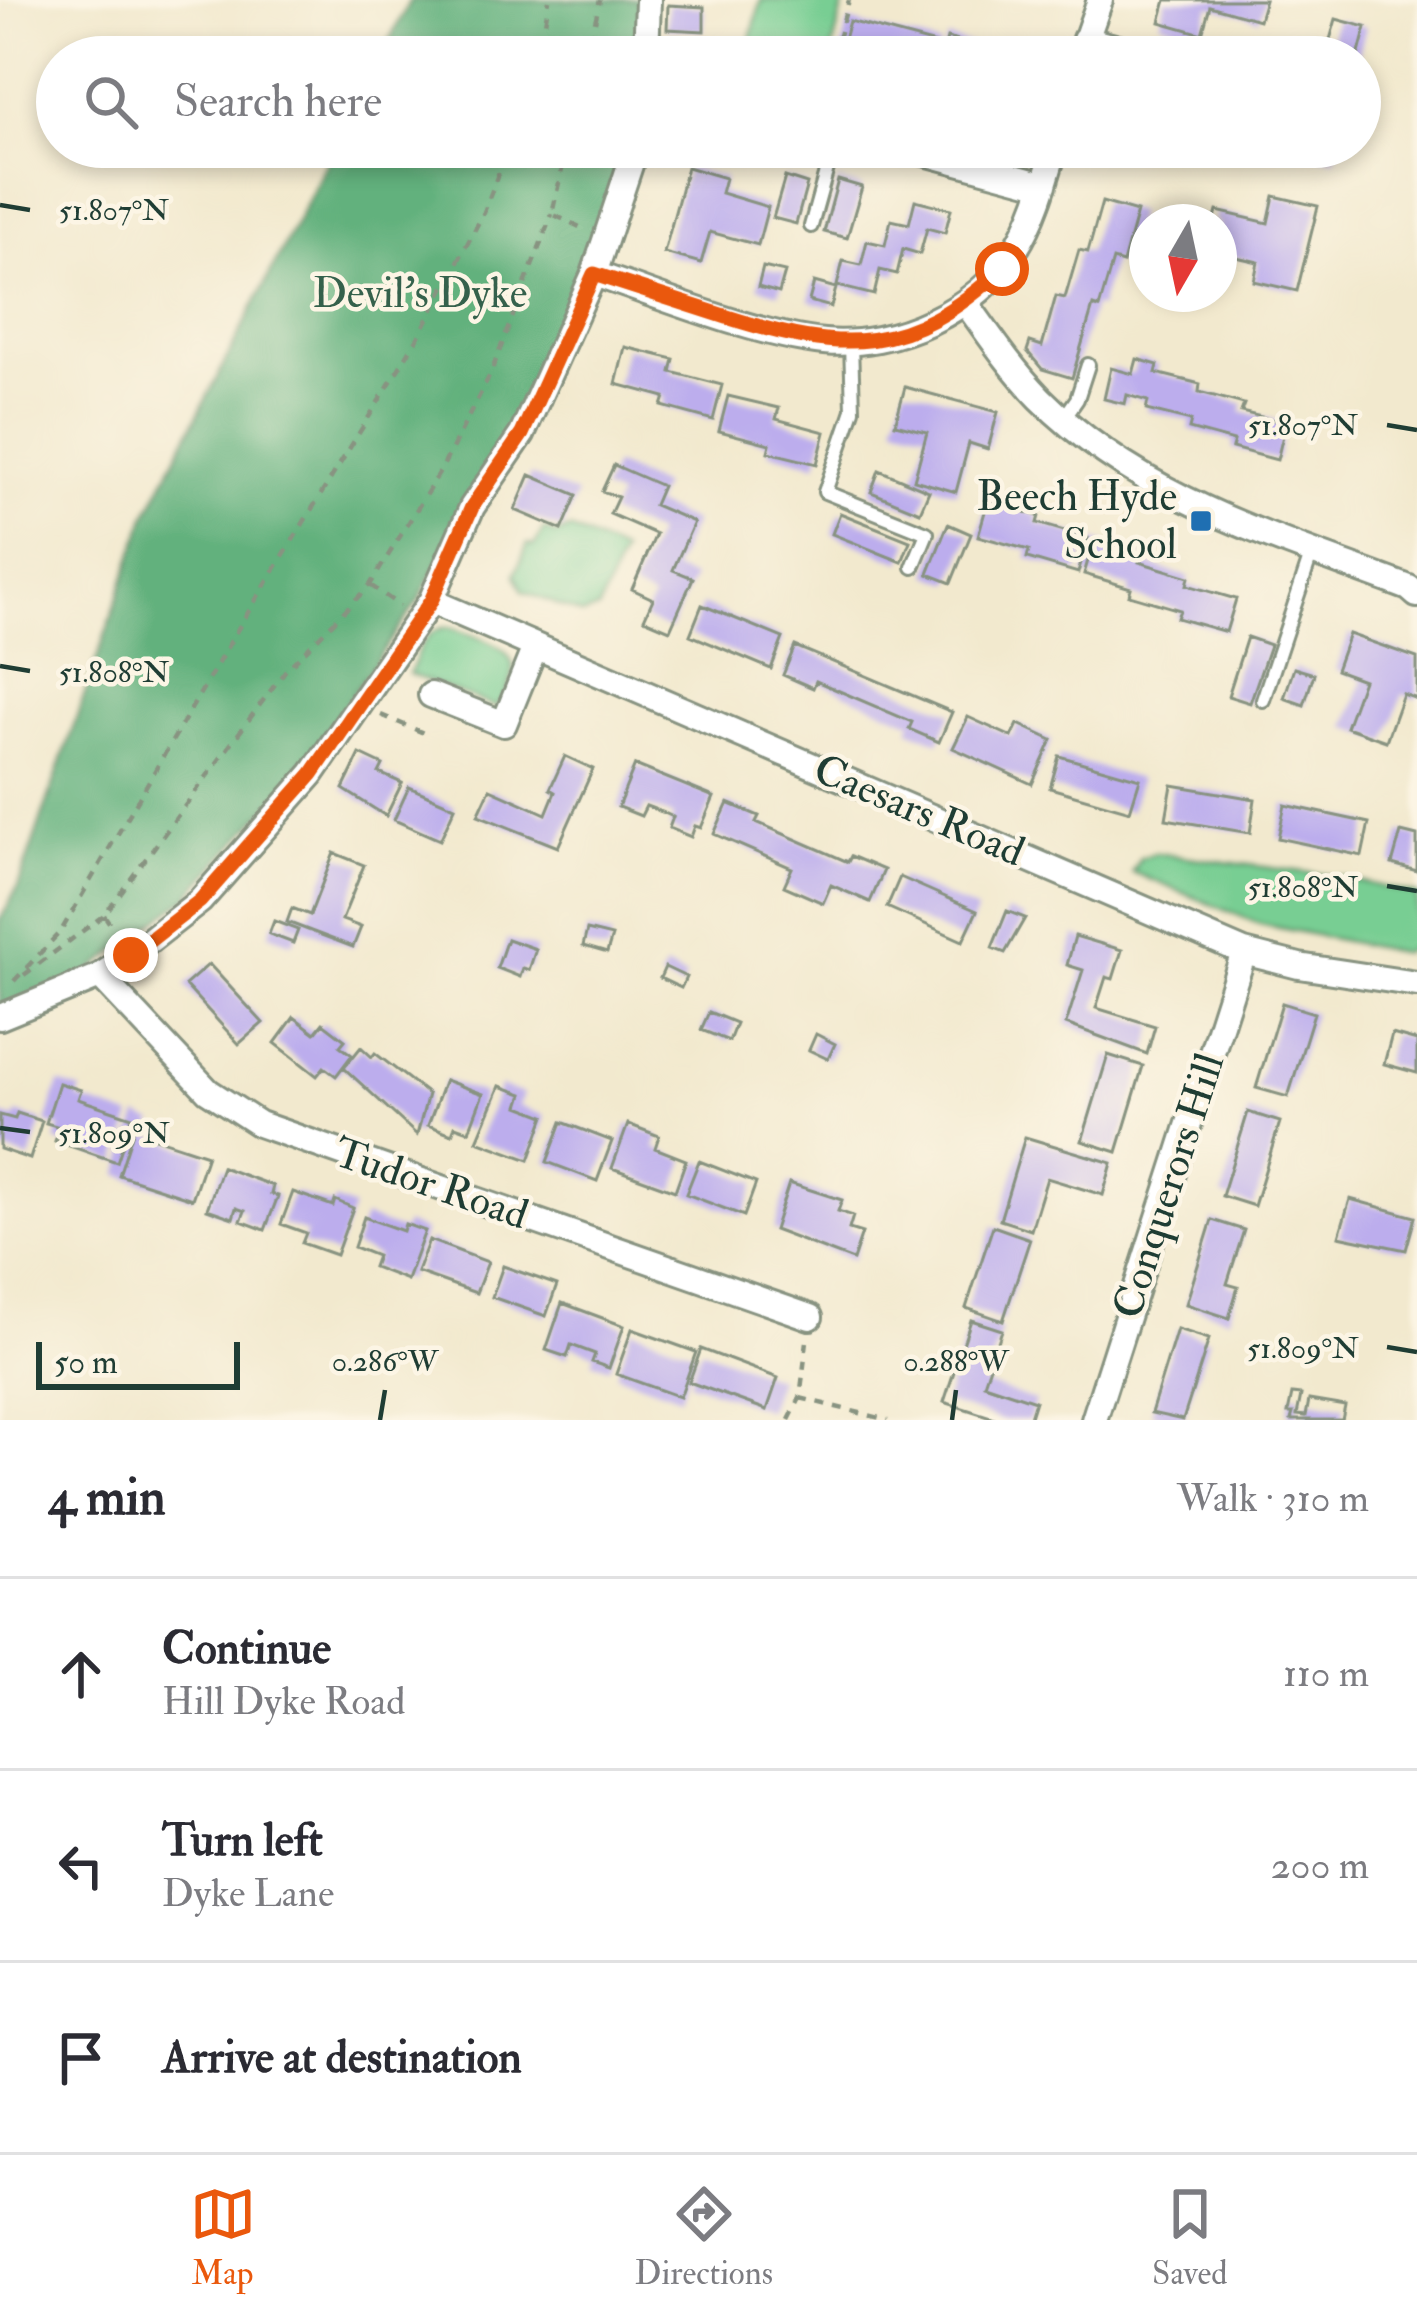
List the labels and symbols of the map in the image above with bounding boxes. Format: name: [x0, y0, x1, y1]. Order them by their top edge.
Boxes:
text: 51.807°N: [59, 192, 169, 229]
north arrow: [1129, 204, 1237, 312]
route start: [975, 242, 1029, 296]
park label: Devil's Dyke: [313, 268, 527, 320]
text: 51.807°N: [1248, 407, 1358, 444]
place label: Beech Hyde School: [976, 471, 1177, 571]
marker: Beech Hyde School: [1188, 508, 1214, 534]
text: 51.808°N: [59, 654, 169, 691]
street label: Caesars Road: [806, 743, 1032, 879]
text: 51.808°N: [1248, 869, 1358, 906]
route end: [104, 928, 158, 982]
street label: Conquerors Hill: [1102, 1047, 1236, 1325]
text: 51.809°N: [58, 1115, 170, 1152]
street label: Tudor Road: [327, 1127, 535, 1242]
text: 51.809°N: [1247, 1330, 1359, 1367]
scale bar: [36, 1336, 240, 1389]
text: 0.286°W: [332, 1343, 440, 1380]
text: 0.288°W: [903, 1343, 1010, 1380]

